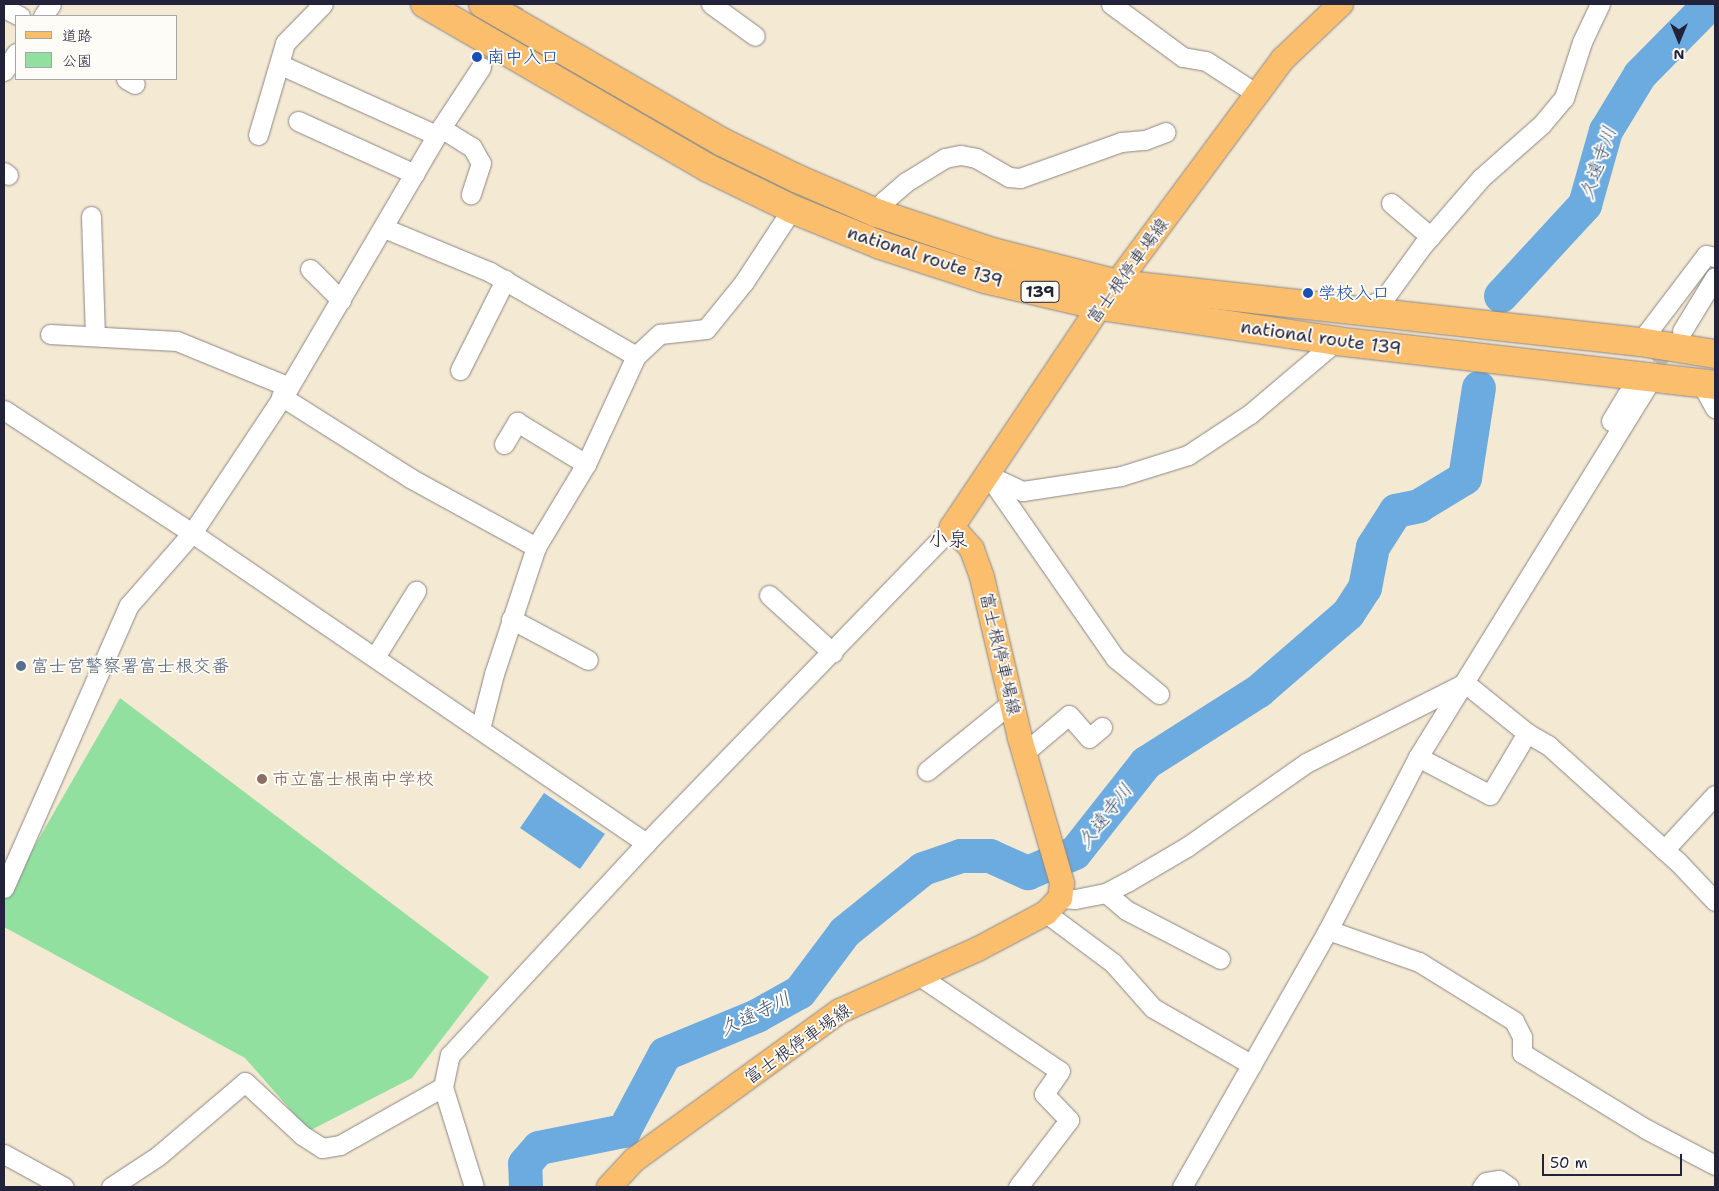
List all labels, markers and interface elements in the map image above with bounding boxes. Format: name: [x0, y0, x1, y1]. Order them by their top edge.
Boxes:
legend: [15, 15, 178, 80]
north arrow: [1654, 15, 1704, 65]
text: 道路: [62, 26, 92, 46]
place label: 南中入口: [487, 46, 559, 68]
text: N: [1673, 46, 1685, 64]
text: 公園: [62, 51, 92, 71]
marker: 南中入口: [471, 51, 483, 63]
water label: 久遠寺川: [1575, 123, 1621, 203]
street label: 富士根停車場線: [1082, 214, 1174, 328]
street label: national route 139: [845, 222, 1005, 292]
road number: 139: [1020, 278, 1060, 306]
place label: 学校入口: [1318, 282, 1390, 304]
marker: 学校入口: [1302, 287, 1314, 299]
street label: national route 139: [1239, 316, 1403, 360]
district label: 小泉: [928, 527, 968, 551]
street label: 富士根停車場線: [975, 590, 1025, 718]
place label: 富士宮警察署富士根交番: [31, 655, 229, 677]
marker: 富士宮警察署富士根交番: [15, 660, 27, 672]
place label: 市立富士根南中学校: [272, 768, 434, 790]
marker: 市立富士根南中学校: [256, 773, 268, 785]
water label: 久遠寺川: [1073, 779, 1137, 853]
water label: 久遠寺川: [716, 987, 794, 1041]
street label: 富士根停車場線: [740, 999, 856, 1089]
scale bar: [1544, 1144, 1684, 1176]
text: 50 m: [1550, 1153, 1588, 1173]

